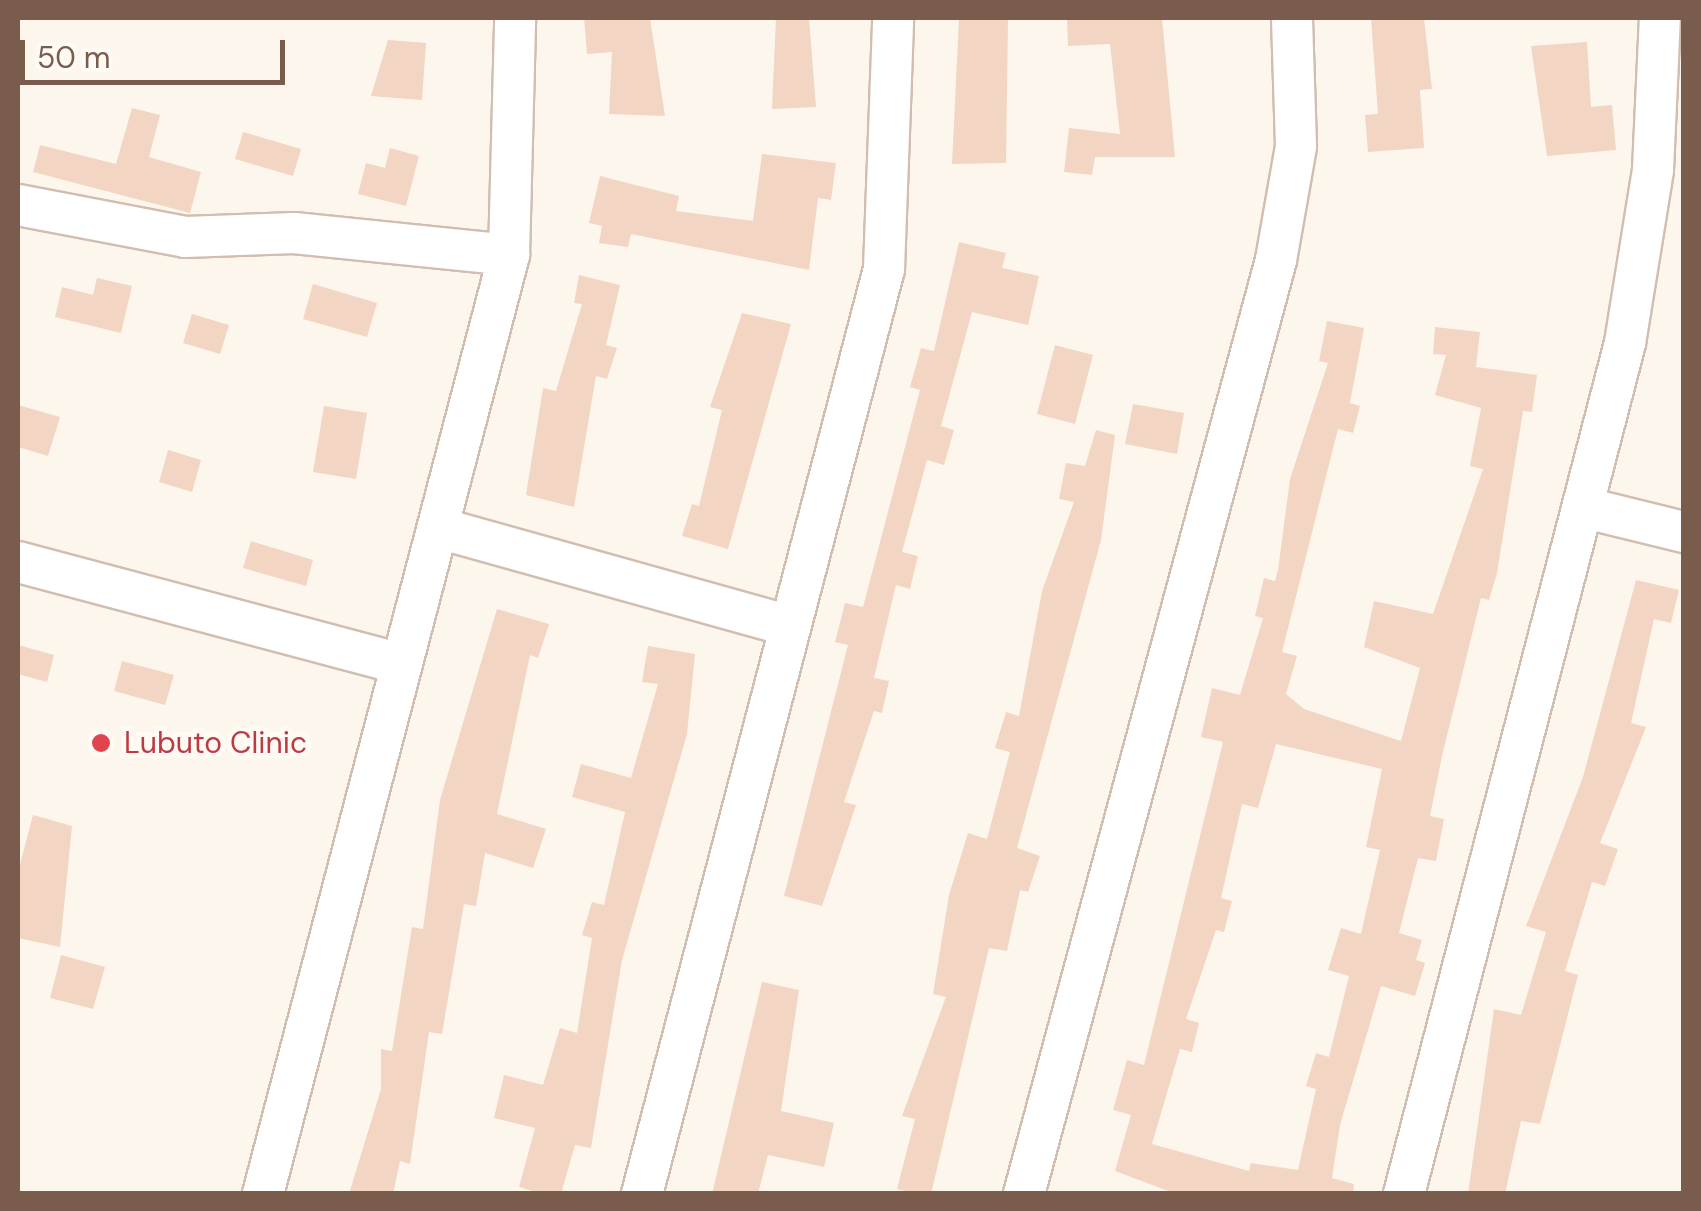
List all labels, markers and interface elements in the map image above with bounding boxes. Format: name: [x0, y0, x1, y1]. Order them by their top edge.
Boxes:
scale bar: [25, 20, 290, 82]
text: 50 m: [37, 38, 111, 77]
place label: Lubuto Clinic: [124, 725, 307, 761]
marker: Lubuto Clinic: [88, 730, 114, 756]

